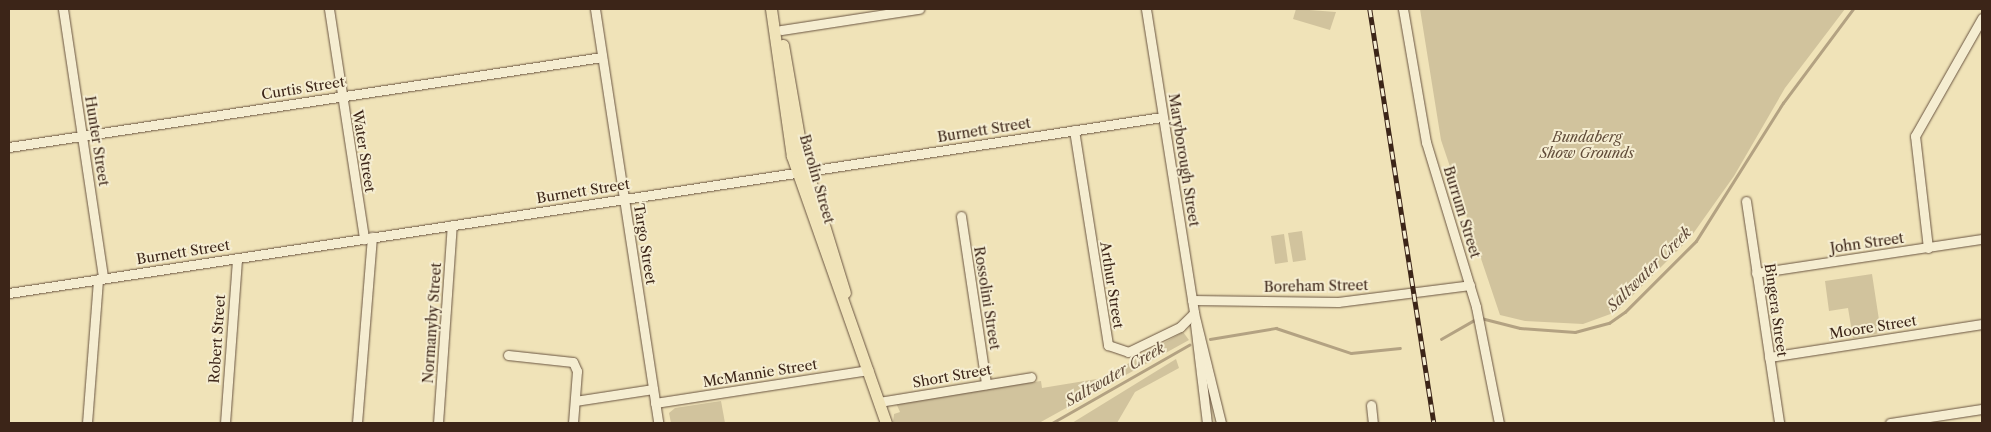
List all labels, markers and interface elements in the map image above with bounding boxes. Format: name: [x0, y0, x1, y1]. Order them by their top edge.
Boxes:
street label: Curtis Street: [260, 73, 346, 103]
street label: Maryborough Street: [1165, 92, 1203, 228]
street label: Hunter Street: [82, 95, 112, 187]
street label: Water Street: [349, 108, 379, 194]
street label: Burnett Street: [936, 114, 1032, 146]
park label: Bundaberg Show Grounds: [1540, 129, 1634, 162]
street label: Barolin Street: [796, 132, 838, 226]
street label: Burrum Street: [1440, 164, 1484, 260]
street label: Burnett Street: [535, 175, 631, 207]
street label: Targo Street: [630, 202, 660, 286]
water label: Saltwater Creek: [1603, 223, 1695, 315]
street label: John Street: [1829, 230, 1905, 256]
street label: Burnett Street: [135, 236, 231, 268]
street label: Arthur Street: [1097, 240, 1127, 330]
street label: Rossolini Street: [971, 245, 1003, 351]
street label: Normanyby Street: [419, 262, 445, 384]
street label: Bingera Street: [1761, 262, 1791, 358]
street label: Boreham Street: [1264, 277, 1368, 295]
street label: Robert Street: [206, 294, 228, 384]
street label: Moore Street: [1828, 312, 1918, 342]
water label: Saltwater Creek: [1062, 338, 1168, 410]
street label: McMannie Street: [702, 356, 818, 390]
street label: Short Street: [911, 361, 993, 391]

